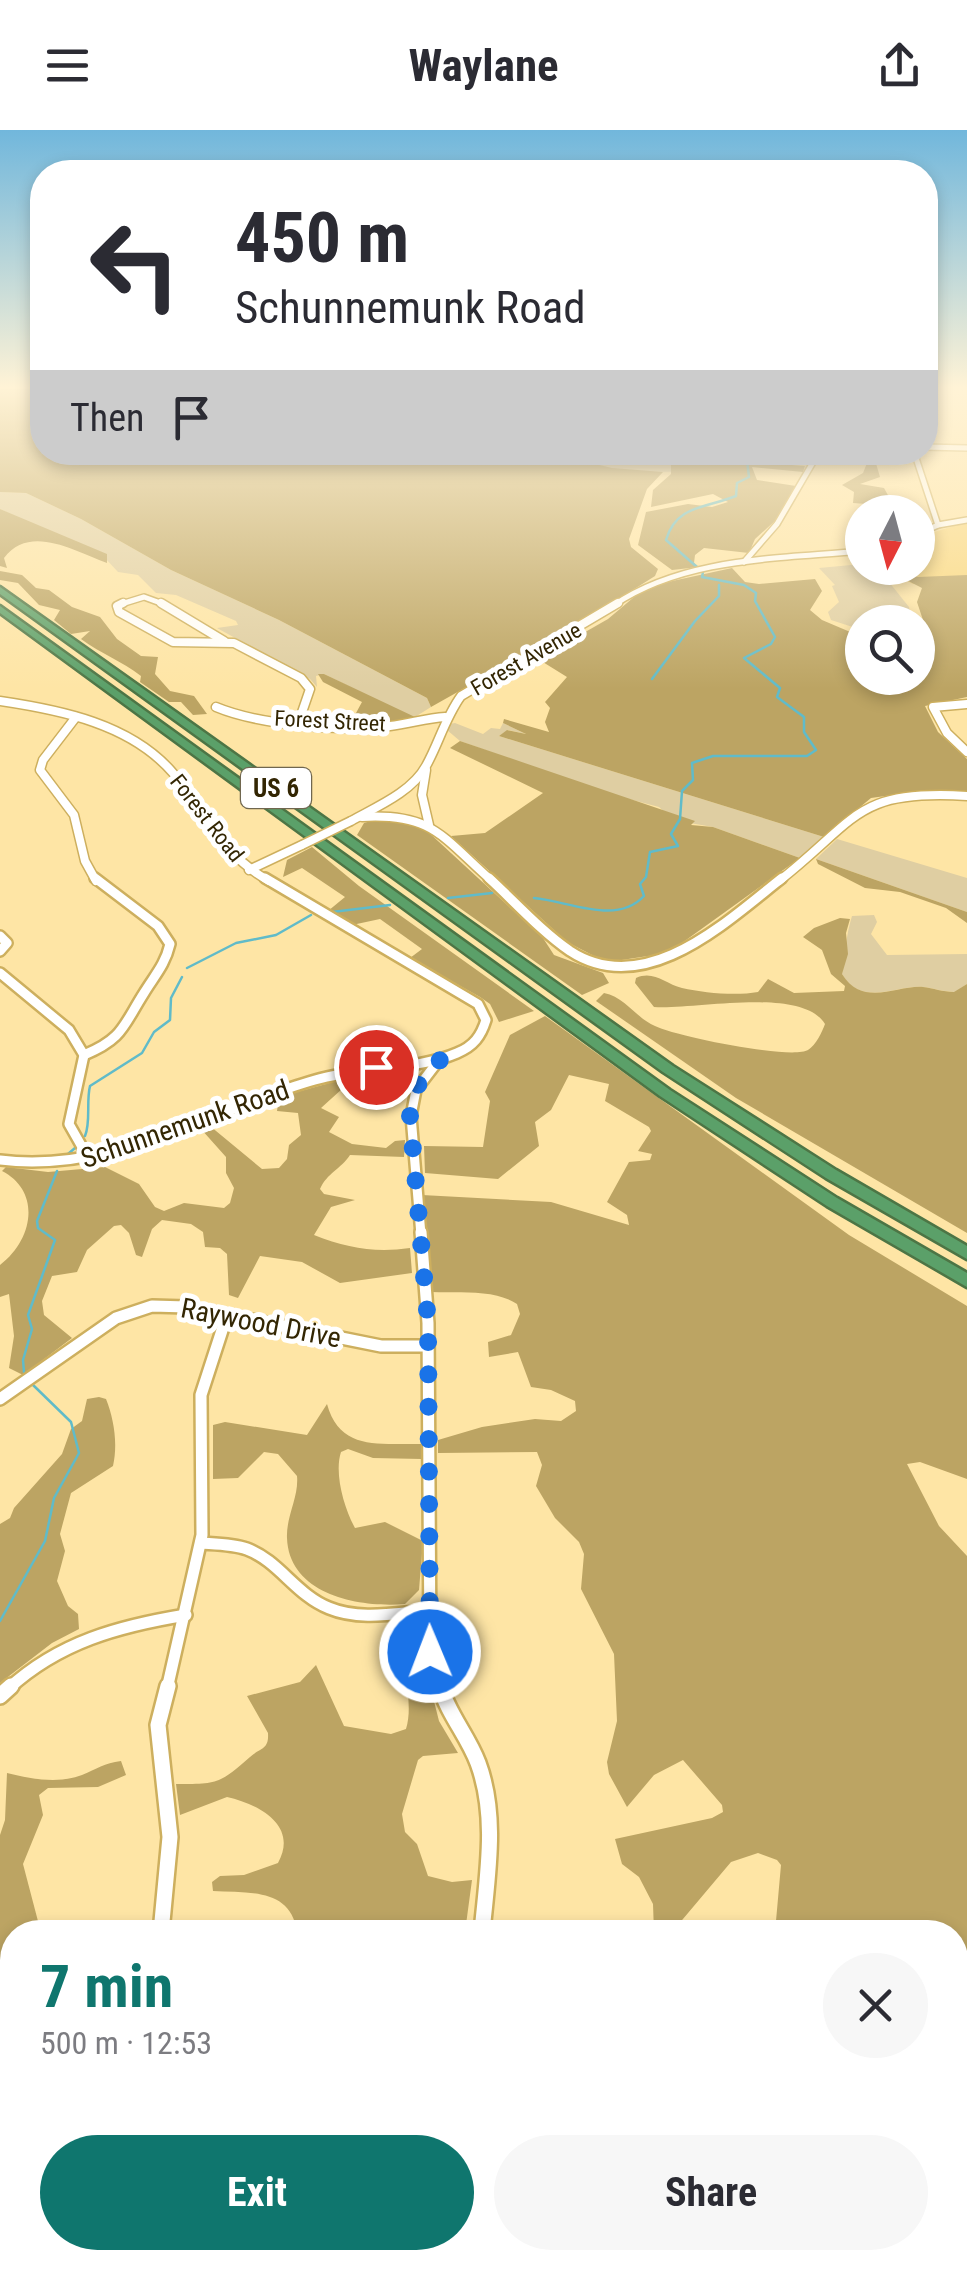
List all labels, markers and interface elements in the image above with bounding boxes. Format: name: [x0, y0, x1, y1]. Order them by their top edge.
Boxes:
icon: menu: [40, 38, 95, 93]
icon: share: [872, 38, 927, 93]
text: Waylane: [408, 39, 559, 92]
text: 450 m: [235, 197, 409, 279]
icon: left: [70, 200, 200, 330]
text: Schunnemunk Road: [235, 281, 586, 334]
icon: arrive: [164, 390, 219, 445]
text: Then: [70, 396, 144, 440]
north arrow: [845, 495, 935, 585]
map controls: [845, 495, 935, 695]
button: search: [845, 605, 935, 695]
street label: Forest Avenue: [466, 617, 586, 701]
street label: Forest Street: [274, 706, 386, 736]
road number: US 6: [241, 768, 311, 808]
street label: Forest Road: [165, 769, 249, 867]
pin: [334, 1025, 419, 1110]
icon: arrive: [349, 1040, 404, 1095]
street label: Schunnemunk Road: [76, 1073, 294, 1175]
street label: Raywood Drive: [178, 1291, 344, 1355]
position arrow: [378, 1600, 482, 1704]
text: 7 min: [40, 1951, 173, 2022]
button: close: [823, 1953, 928, 2058]
text: 500 m · 12:53: [40, 2024, 212, 2062]
button: Exit: [40, 2135, 474, 2250]
button: Share: [494, 2135, 928, 2250]

